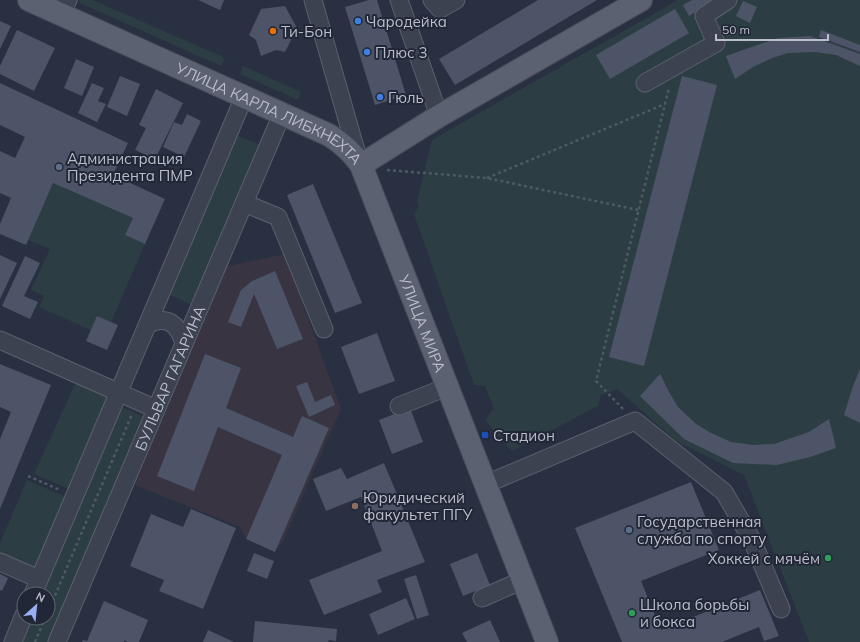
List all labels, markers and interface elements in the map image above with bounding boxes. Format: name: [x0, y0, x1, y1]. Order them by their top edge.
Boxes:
place label: Чародейка: [366, 12, 447, 31]
marker: Чародейка: [353, 16, 363, 26]
scale bar: [716, 16, 828, 42]
place label: Ти-Бон: [281, 22, 332, 41]
text: 50 m: [722, 22, 750, 37]
marker: Ти-Бон: [268, 26, 278, 36]
place label: Плюс 3: [375, 43, 428, 62]
marker: Плюс 3: [362, 47, 372, 57]
street label: УЛИЦА КАРЛА ЛИБКНЕХТА: [172, 58, 366, 168]
place label: Гюль: [388, 88, 424, 107]
marker: Гюль: [375, 92, 385, 102]
place label: Администрация Президента ПМР: [67, 149, 193, 185]
marker: Администрация Президента ПМР: [54, 162, 64, 172]
street label: УЛИЦА МИРА: [395, 271, 450, 375]
street label: БУЛЬВАР ГАГАРИНА: [130, 302, 209, 453]
place label: Стадион: [493, 426, 555, 445]
marker: Стадион: [480, 430, 490, 440]
place label: Юридический факультет ПГУ: [363, 488, 472, 524]
marker: Юридический факультет ПГУ: [350, 501, 360, 511]
place label: Государственная служба по спорту: [637, 512, 766, 548]
marker: Государственная служба по спорту: [624, 525, 634, 535]
place label: Хоккей с мячём: [708, 549, 820, 568]
marker: Хоккей с мячём: [823, 553, 833, 563]
north arrow: [16, 586, 56, 626]
text: N: [34, 589, 47, 605]
place label: Школа борьбы и бокса: [640, 595, 749, 631]
marker: Школа борьбы и бокса: [627, 608, 637, 618]

